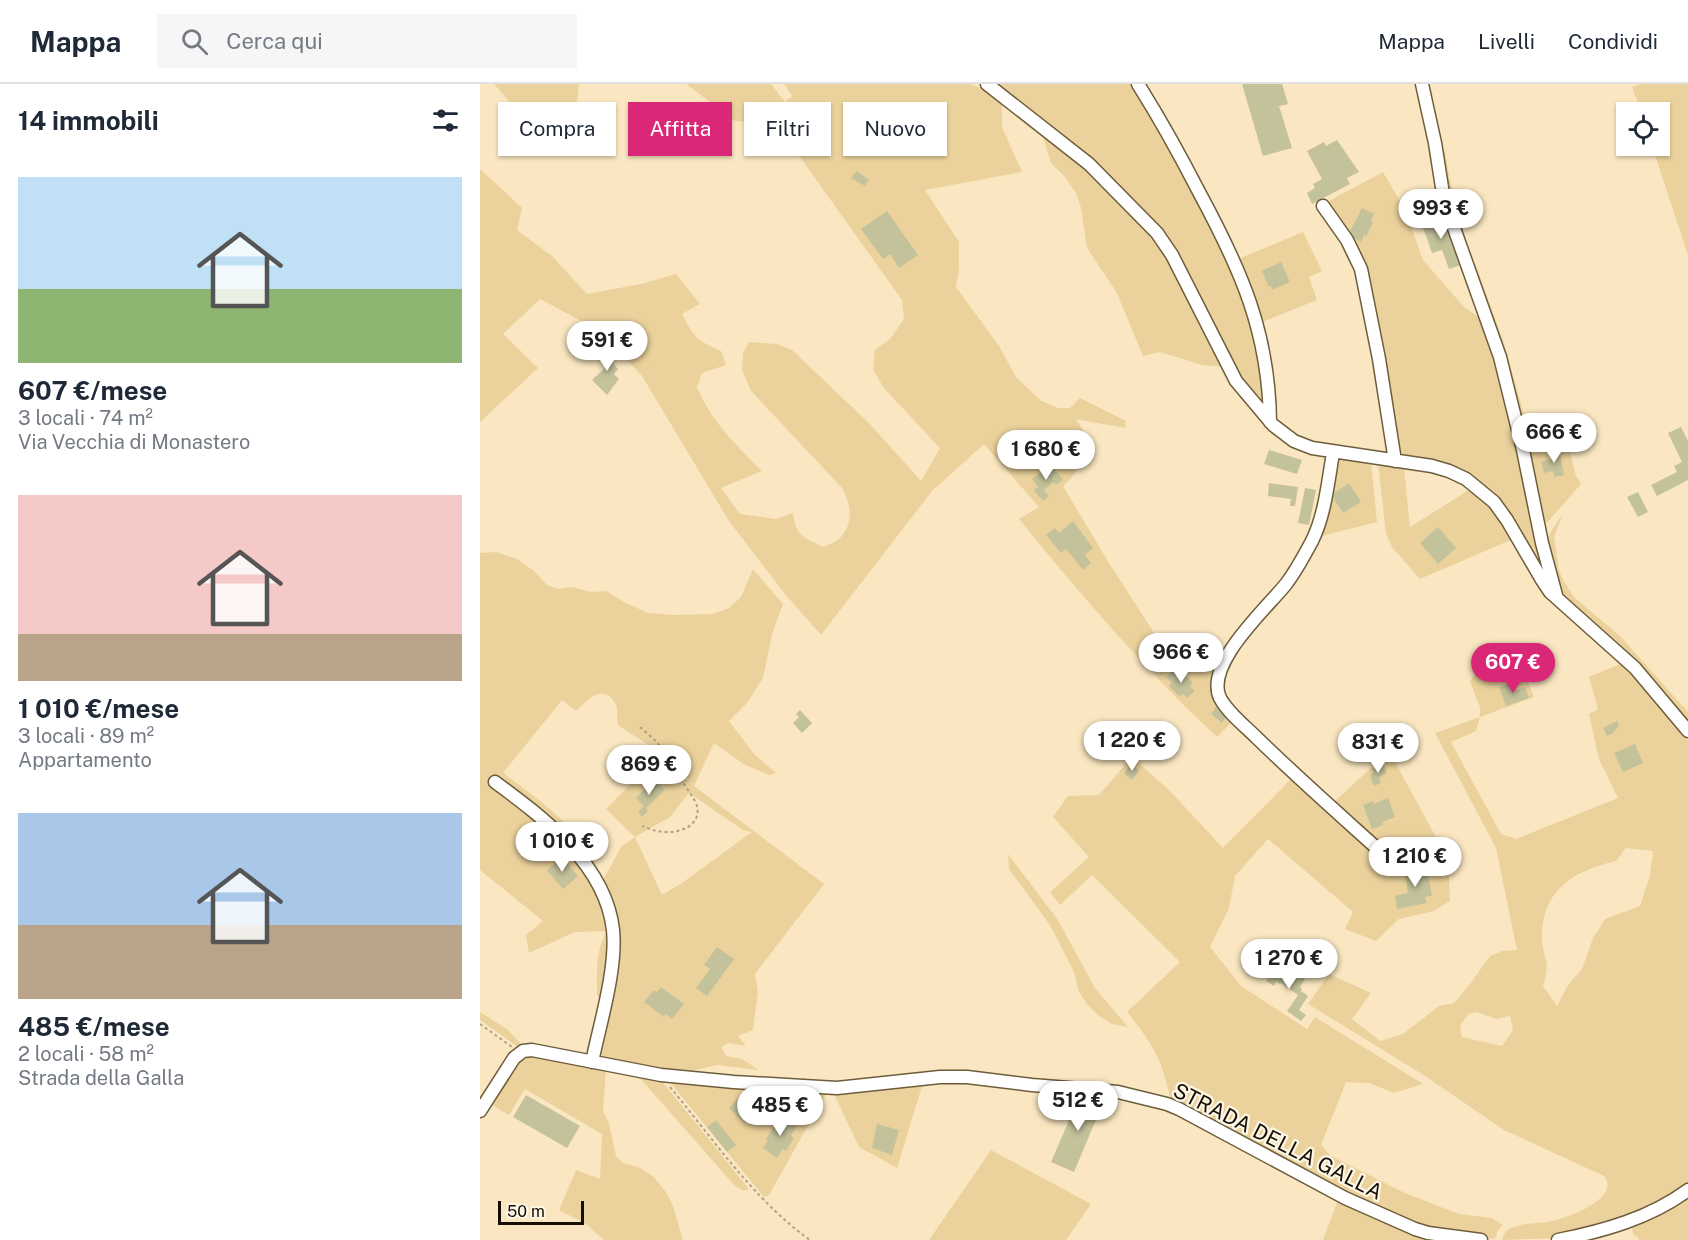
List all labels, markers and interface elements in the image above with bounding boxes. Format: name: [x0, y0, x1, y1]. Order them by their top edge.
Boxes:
search box: [157, 14, 577, 68]
text: Mappa: [30, 25, 121, 58]
icon: search: [178, 25, 211, 58]
text: Cerca qui: [226, 28, 323, 54]
text: Mappa: [1378, 29, 1445, 54]
text: Livelli: [1478, 29, 1535, 54]
text: Condividi: [1568, 29, 1658, 54]
chip: Compra: [498, 102, 616, 156]
chip: Affitta: [628, 102, 732, 156]
chip: Filtri: [744, 102, 831, 156]
chip: Nuovo: [843, 102, 947, 156]
map controls: [1616, 102, 1670, 156]
button: locate: [1616, 102, 1670, 156]
icon: filters: [429, 104, 462, 137]
text: 14 immobili: [18, 105, 159, 136]
pin: 993 €: [1399, 189, 1483, 240]
text: 993 €: [1412, 196, 1470, 220]
icon: home: [186, 216, 294, 324]
pin: 591 €: [565, 321, 649, 372]
text: 591 €: [581, 328, 633, 352]
text: 607 €/mese: [18, 375, 167, 406]
text: 3 locali · 74 m²: [18, 406, 153, 430]
pin: 666 €: [1512, 413, 1596, 464]
text: 666 €: [1525, 420, 1583, 444]
text: Via Vecchia di Monastero: [18, 430, 250, 454]
pin: 1 680 €: [991, 430, 1101, 481]
text: 1 680 €: [1011, 437, 1081, 461]
icon: home: [186, 534, 294, 642]
pin: 966 €: [1139, 633, 1223, 684]
text: 966 €: [1152, 640, 1210, 664]
pin: 607 €: [1471, 643, 1555, 694]
text: 607 €: [1485, 650, 1541, 674]
text: 1 010 €/mese: [18, 693, 179, 724]
pin: 1 220 €: [1077, 721, 1187, 772]
pin: 831 €: [1336, 723, 1420, 774]
text: 3 locali · 89 m²: [18, 724, 154, 748]
text: 1 220 €: [1098, 728, 1166, 752]
text: 831 €: [1352, 730, 1404, 754]
pin: 869 €: [607, 745, 691, 796]
text: Appartamento: [18, 748, 152, 772]
text: 869 €: [620, 752, 678, 776]
pin: 1 010 €: [507, 822, 617, 873]
text: 1 010 €: [530, 829, 594, 853]
pin: 1 210 €: [1360, 837, 1470, 888]
text: 1 210 €: [1383, 844, 1447, 868]
icon: home: [186, 852, 294, 960]
pin: 1 270 €: [1234, 939, 1344, 990]
text: 1 270 €: [1255, 946, 1323, 970]
text: 485 €/mese: [18, 1011, 170, 1042]
text: 2 locali · 58 m²: [18, 1042, 154, 1066]
text: Strada della Galla: [18, 1066, 184, 1090]
street label: STRADA DELLA GALLA: [1169, 1077, 1387, 1205]
pin: 512 €: [1036, 1081, 1120, 1132]
pin: 485 €: [738, 1086, 822, 1137]
text: 512 €: [1052, 1088, 1104, 1112]
text: 485 €: [751, 1093, 809, 1117]
scale bar: [498, 1198, 584, 1226]
text: 50 m: [507, 1202, 545, 1221]

